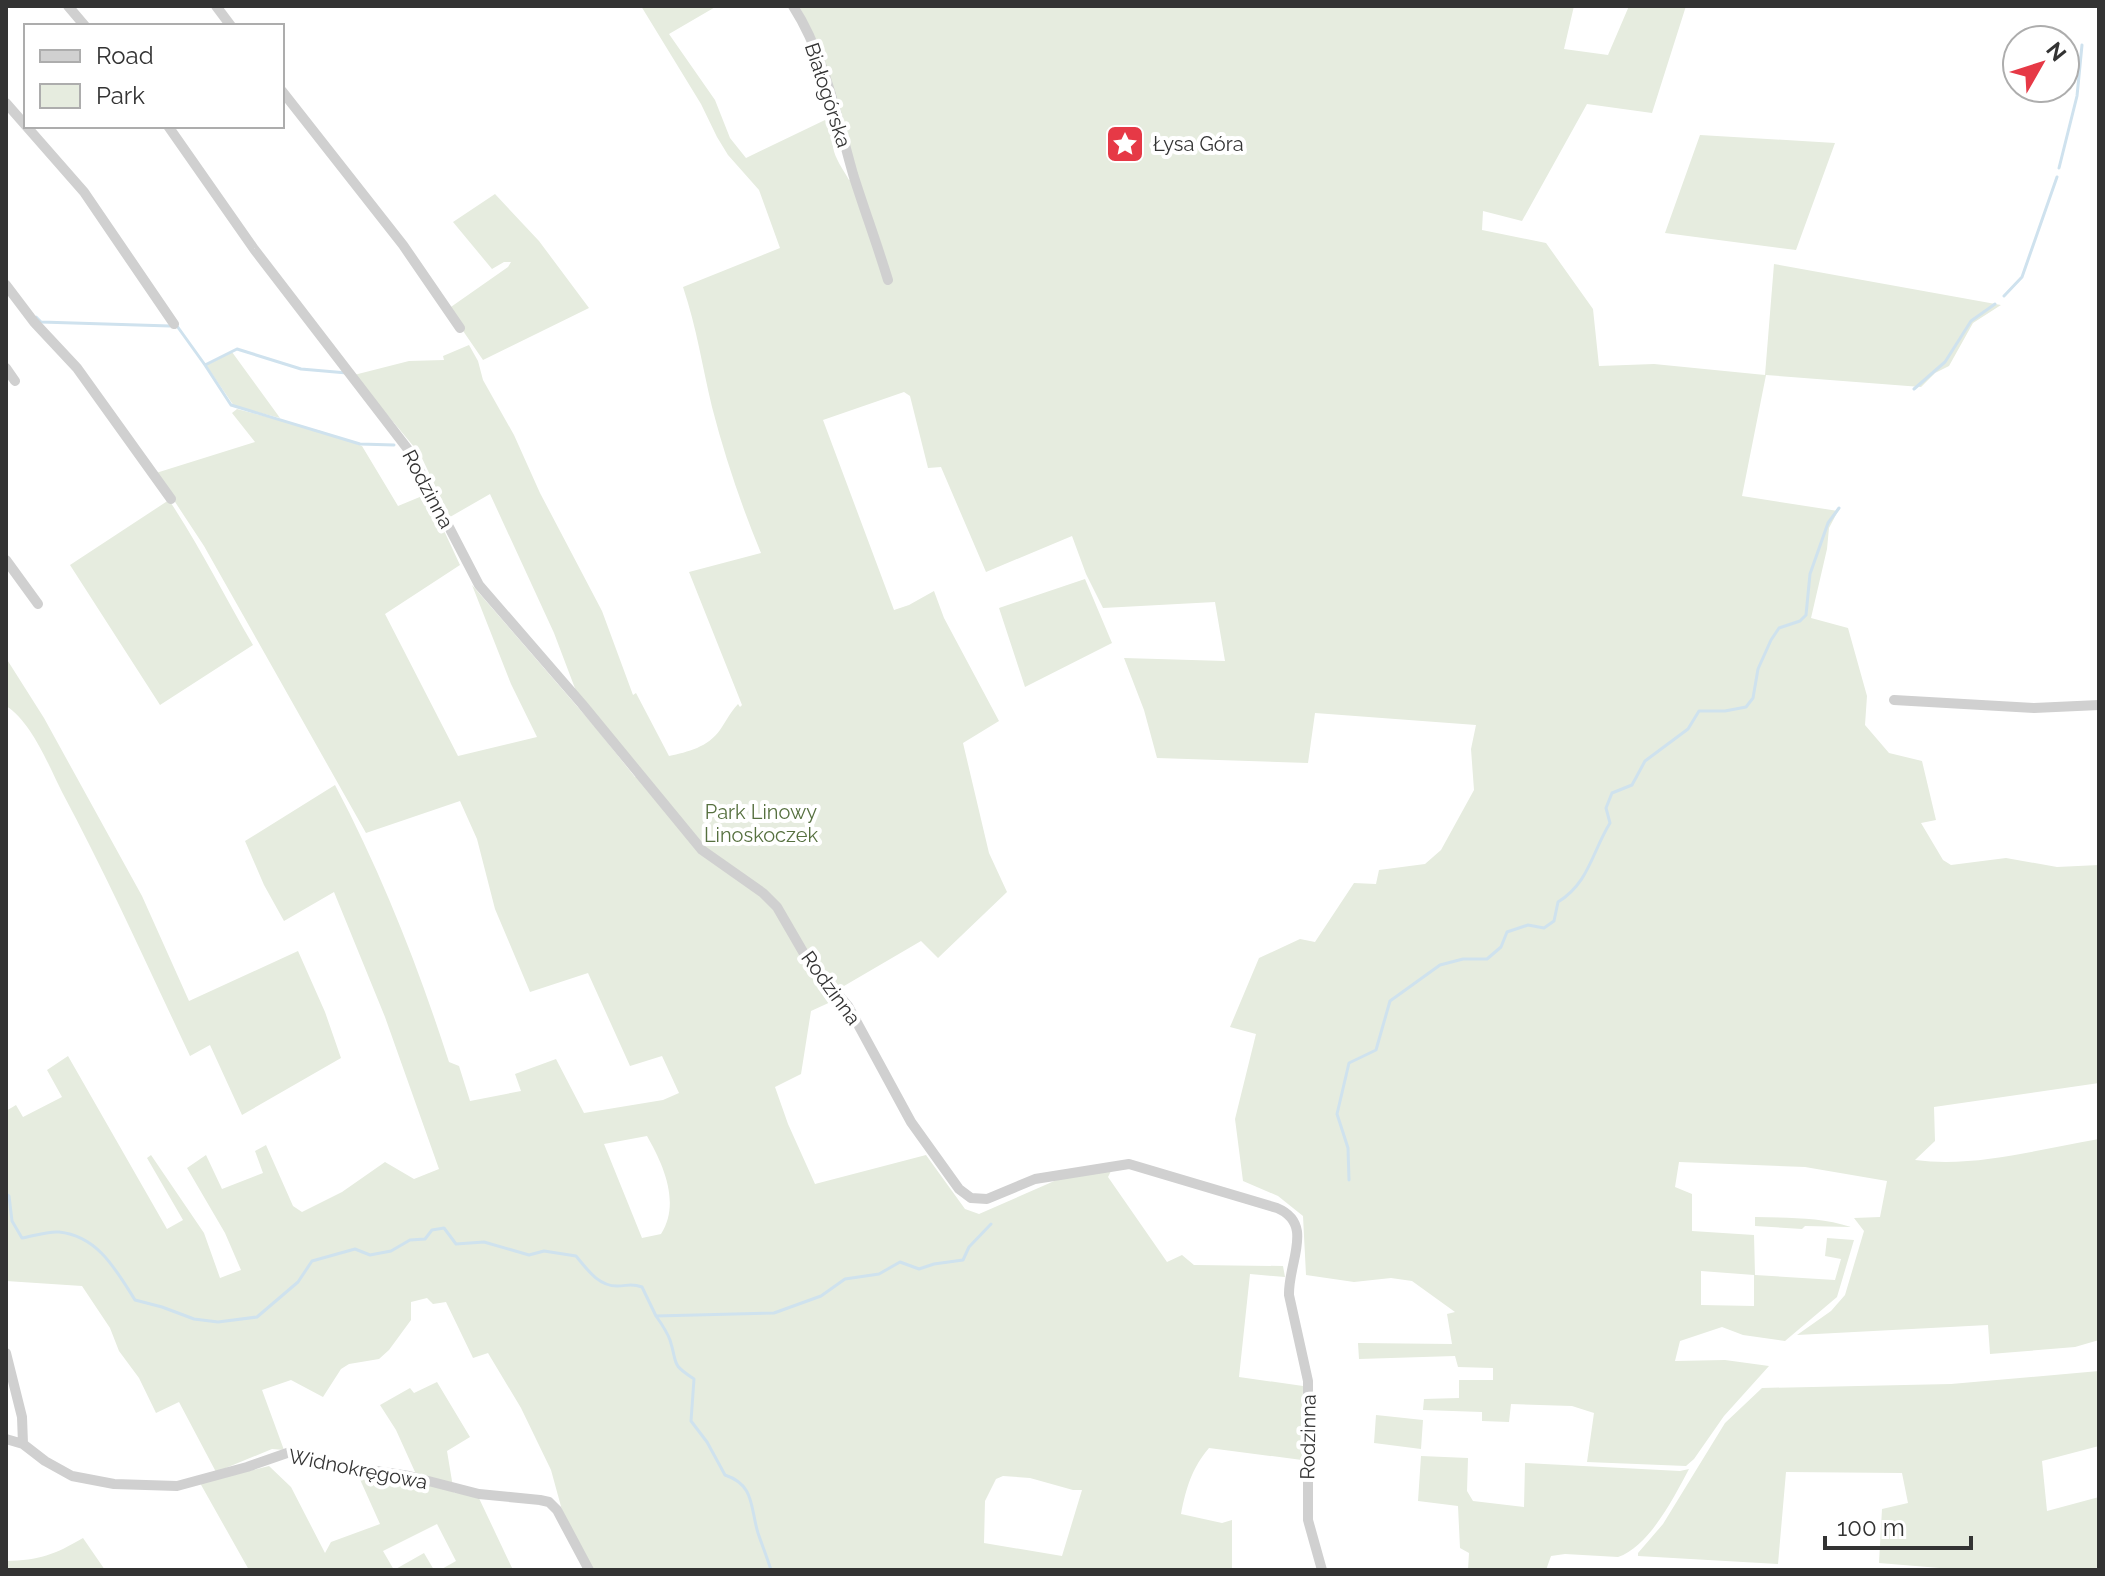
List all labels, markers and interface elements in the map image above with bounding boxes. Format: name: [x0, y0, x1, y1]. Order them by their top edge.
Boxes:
legend: [24, 24, 284, 128]
north arrow: [2001, 24, 2081, 104]
text: N: [2041, 37, 2072, 66]
street label: Białogórska: [800, 40, 856, 150]
text: Road: [96, 41, 154, 70]
text: Park: [96, 81, 145, 110]
place icon: Łysa Góra: [1104, 123, 1146, 165]
place label: Łysa Góra: [1153, 132, 1244, 156]
street label: Rodzinna: [397, 446, 459, 532]
park label: Park Linowy Linoskoczek: [704, 800, 818, 847]
street label: Rodzinna: [796, 946, 866, 1030]
street label: Rodzinna: [1295, 1394, 1321, 1480]
street label: Widnokręgowa: [286, 1444, 430, 1494]
scale bar: [1825, 1500, 1971, 1550]
text: 100 m: [1837, 1513, 1905, 1542]

